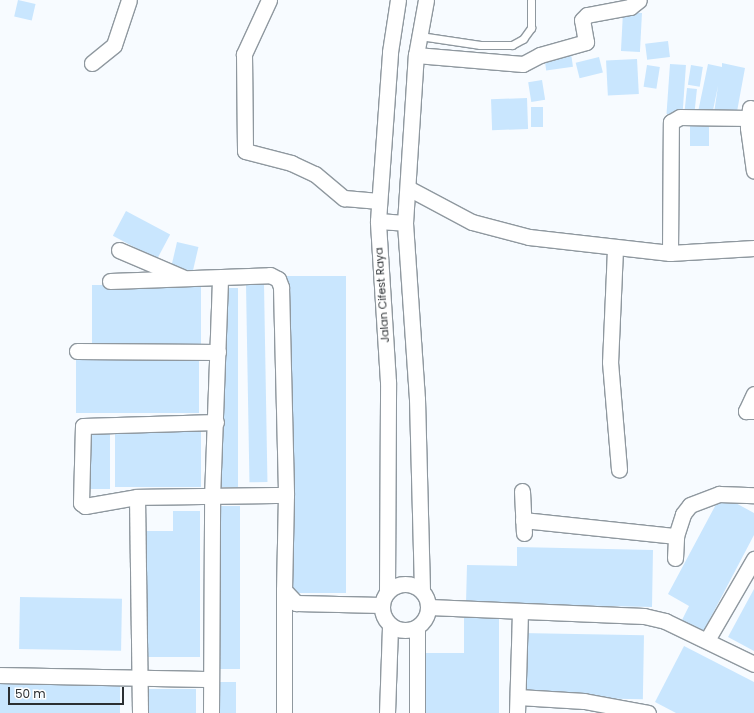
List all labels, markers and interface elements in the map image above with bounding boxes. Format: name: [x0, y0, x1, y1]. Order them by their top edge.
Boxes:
street label: Jalan Cifest Raya: [372, 247, 392, 343]
scale bar: [10, 679, 126, 705]
text: 50 m: [15, 685, 46, 702]

